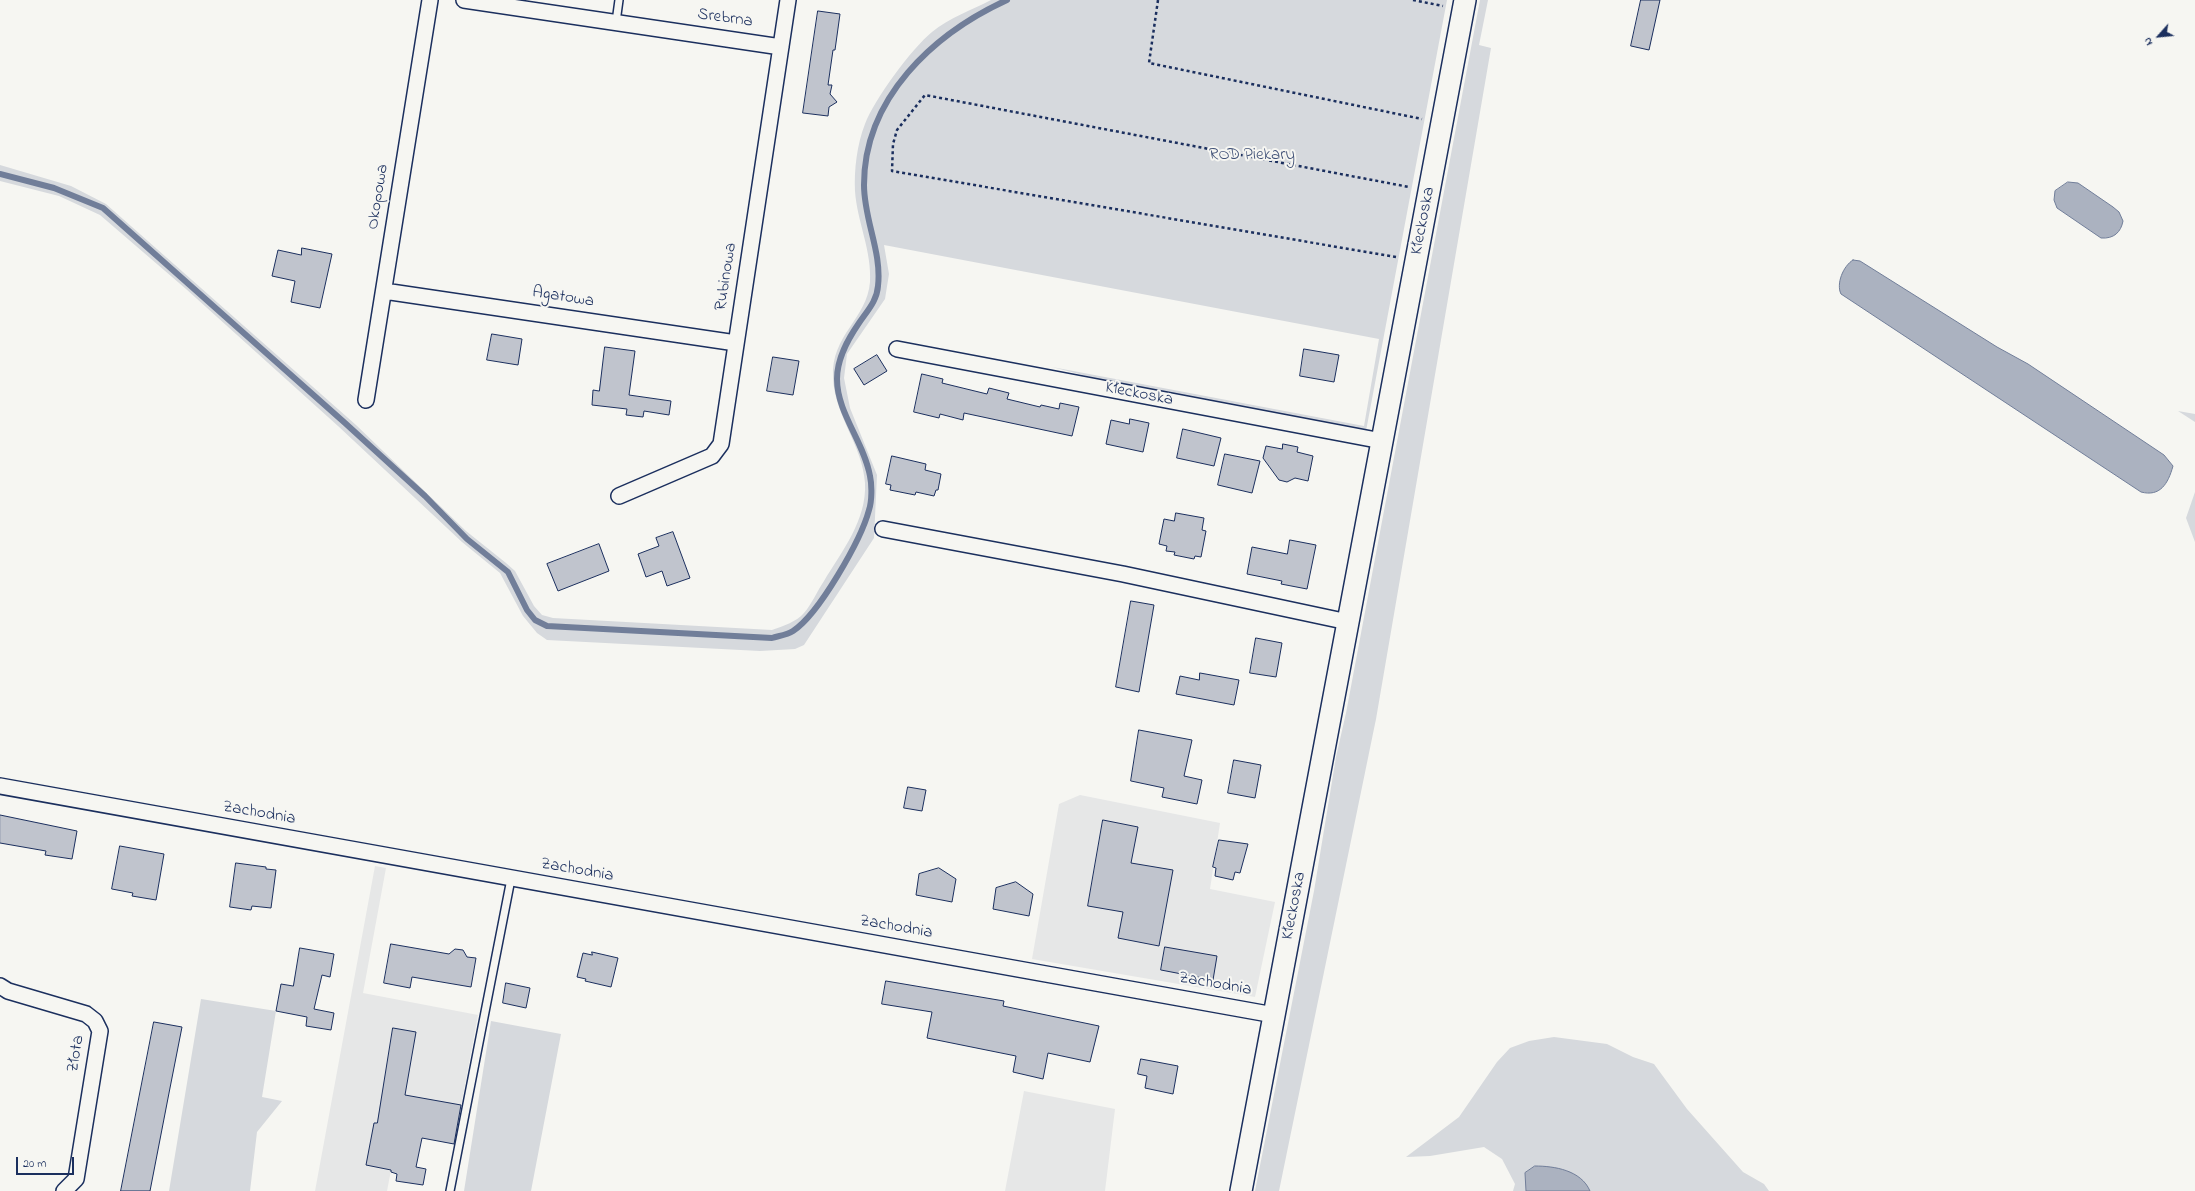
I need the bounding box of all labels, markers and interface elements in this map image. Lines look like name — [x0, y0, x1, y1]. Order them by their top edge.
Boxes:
street label: Srebrna — [696, 5, 754, 33]
north arrow — [2139, 16, 2179, 56]
text: N — [2139, 35, 2157, 48]
park label: ROD Piekary — [1209, 146, 1295, 166]
street label: Okopowa — [364, 163, 394, 231]
street label: Kłeckoska — [1407, 185, 1441, 257]
street label: Rubinowa — [712, 241, 742, 313]
street label: Agatowa — [531, 283, 595, 313]
street label: Kłeckoska — [1103, 378, 1175, 412]
street label: Zachodnia — [221, 798, 297, 830]
street label: Zachodnia — [539, 855, 615, 887]
street label: Kłeckoska — [1278, 870, 1312, 942]
street label: Zachodnia — [858, 912, 934, 944]
street label: Zachodnia — [1177, 969, 1253, 1001]
street label: Złota — [64, 1034, 90, 1074]
scale bar — [18, 1149, 76, 1175]
text: 20 m — [23, 1155, 46, 1173]

